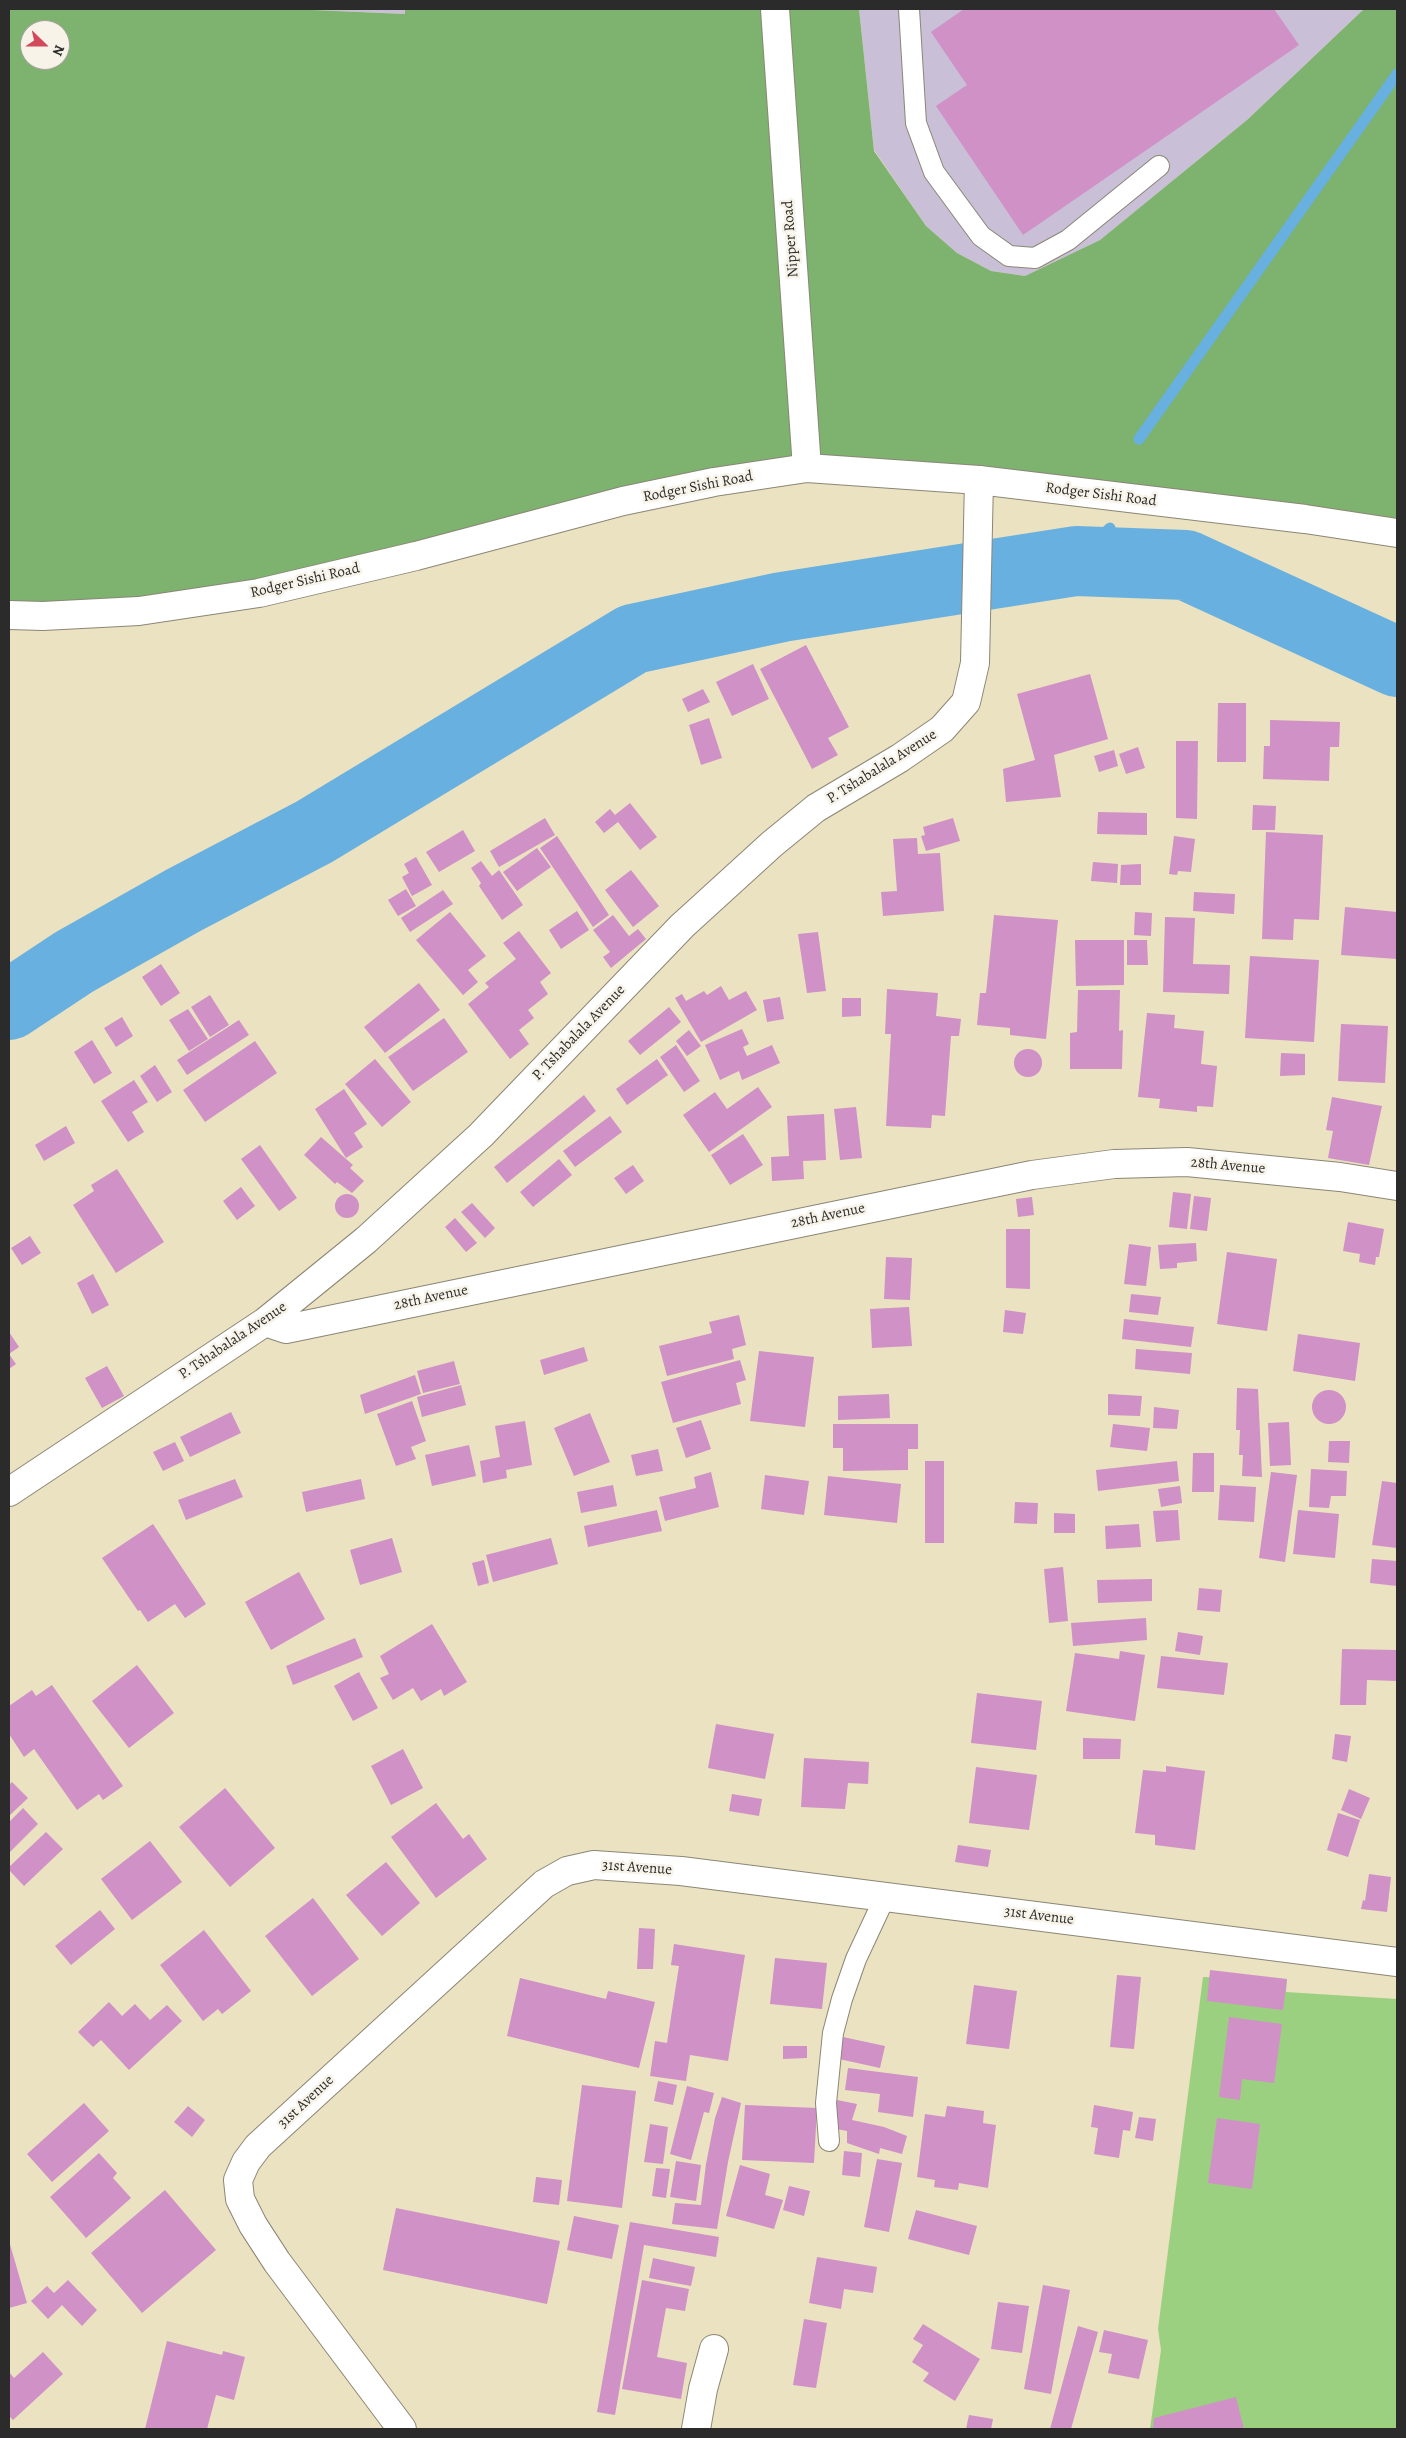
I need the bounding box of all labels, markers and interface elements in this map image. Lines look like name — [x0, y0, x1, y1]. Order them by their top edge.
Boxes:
north arrow — [20, 20, 70, 70]
text: N — [48, 42, 69, 59]
street label: Nipper Road — [779, 200, 803, 278]
street label: Rodger Sishi Road — [641, 468, 755, 506]
street label: Rodger Sishi Road — [1044, 479, 1158, 511]
street label: Rodger Sishi Road — [249, 560, 361, 602]
street label: P. Tshabalala Avenue — [824, 726, 940, 808]
street label: P. Tshabalala Avenue — [529, 981, 629, 1085]
street label: 28th Avenue — [1190, 1154, 1266, 1178]
street label: 28th Avenue — [789, 1199, 867, 1233]
street label: 28th Avenue — [392, 1281, 470, 1315]
street label: P. Tshabalala Avenue — [176, 1298, 290, 1384]
street label: 31st Avenue — [601, 1857, 673, 1879]
street label: 31st Avenue — [1003, 1903, 1075, 1929]
street label: 31st Avenue — [274, 2072, 338, 2132]

